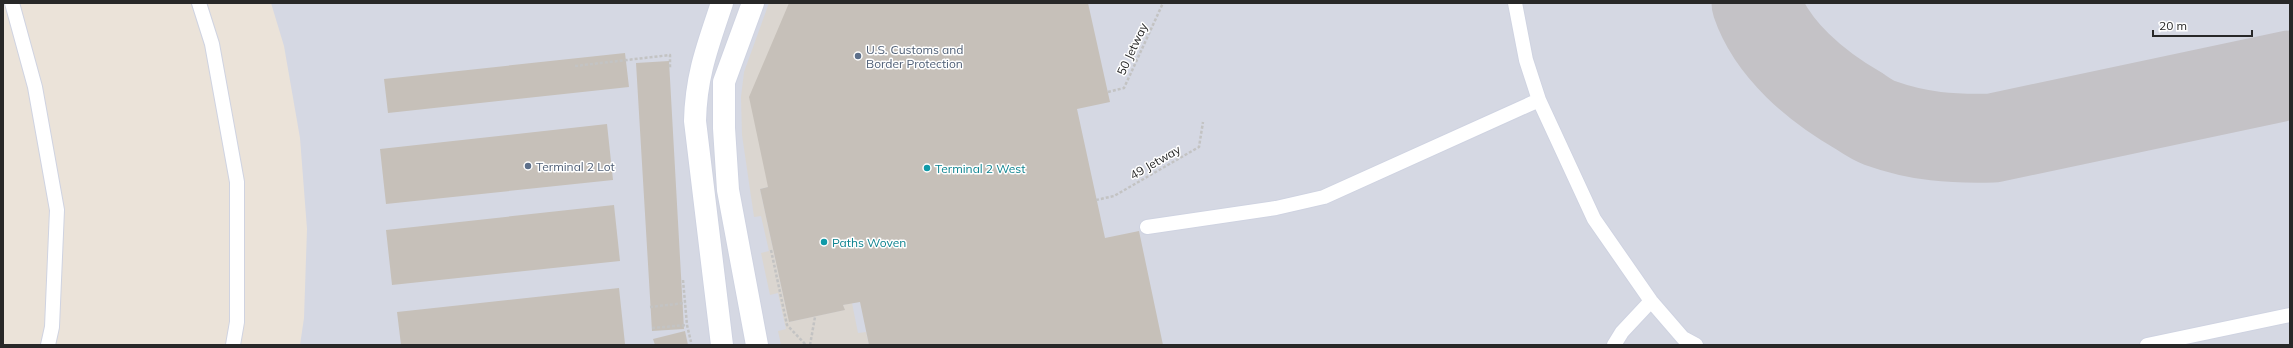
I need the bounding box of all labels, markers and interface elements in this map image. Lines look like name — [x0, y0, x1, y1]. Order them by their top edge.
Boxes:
scale bar — [2153, 12, 2252, 38]
text: 20 m — [2159, 18, 2187, 33]
street label: 50 Jetway — [1113, 20, 1151, 78]
place label: U.S. Customs and Border Protection — [866, 42, 964, 71]
marker: U.S. Customs and Border Protection — [853, 51, 863, 61]
street label: 49 Jetway — [1127, 141, 1184, 183]
place label: Terminal 2 Lot — [536, 159, 615, 174]
marker: Terminal 2 Lot — [523, 161, 533, 171]
place label: Terminal 2 West — [935, 161, 1025, 176]
marker: Terminal 2 West — [922, 163, 932, 173]
place label: Paths Woven — [832, 235, 906, 250]
marker: Paths Woven — [819, 237, 829, 247]

